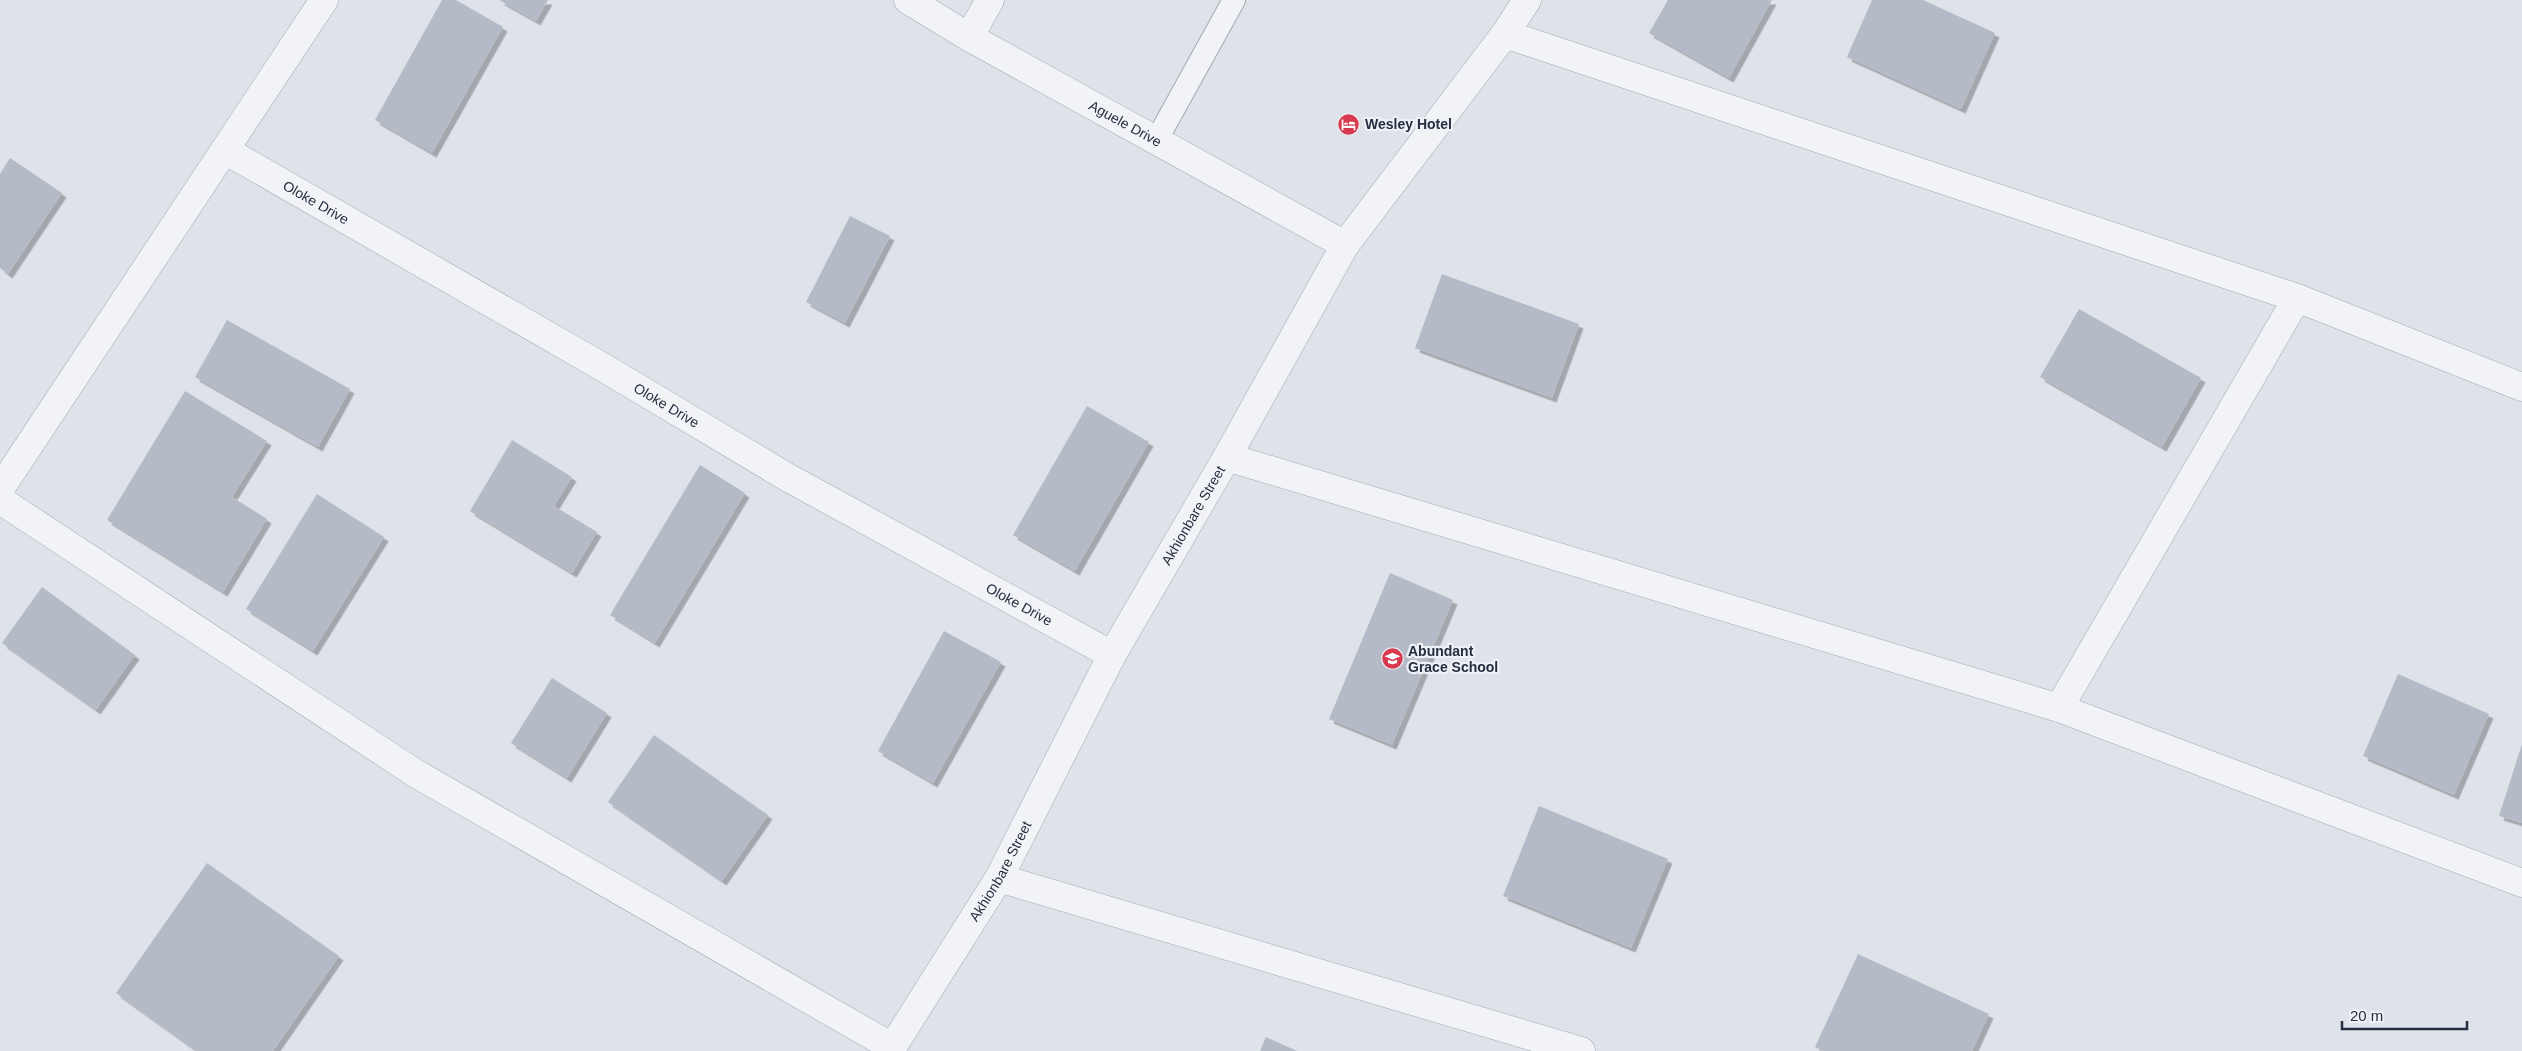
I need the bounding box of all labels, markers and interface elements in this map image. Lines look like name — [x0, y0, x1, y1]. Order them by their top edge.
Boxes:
street label: Aguele Drive — [1086, 97, 1164, 150]
hotel icon: Wesley Hotel — [1337, 112, 1361, 136]
place label: Wesley Hotel — [1365, 116, 1452, 132]
street label: Oloke Drive — [280, 177, 352, 228]
street label: Oloke Drive — [631, 380, 702, 431]
street label: Akhionbare Street — [1158, 463, 1228, 568]
street label: Oloke Drive — [983, 580, 1055, 629]
place label: Abundant Grace School — [1408, 643, 1498, 675]
school or university icon: Abundant Grace School — [1380, 647, 1404, 671]
street label: Akhionbare Street — [966, 818, 1034, 924]
scale bar — [2342, 998, 2467, 1030]
text: 20 m — [2350, 1007, 2383, 1024]

